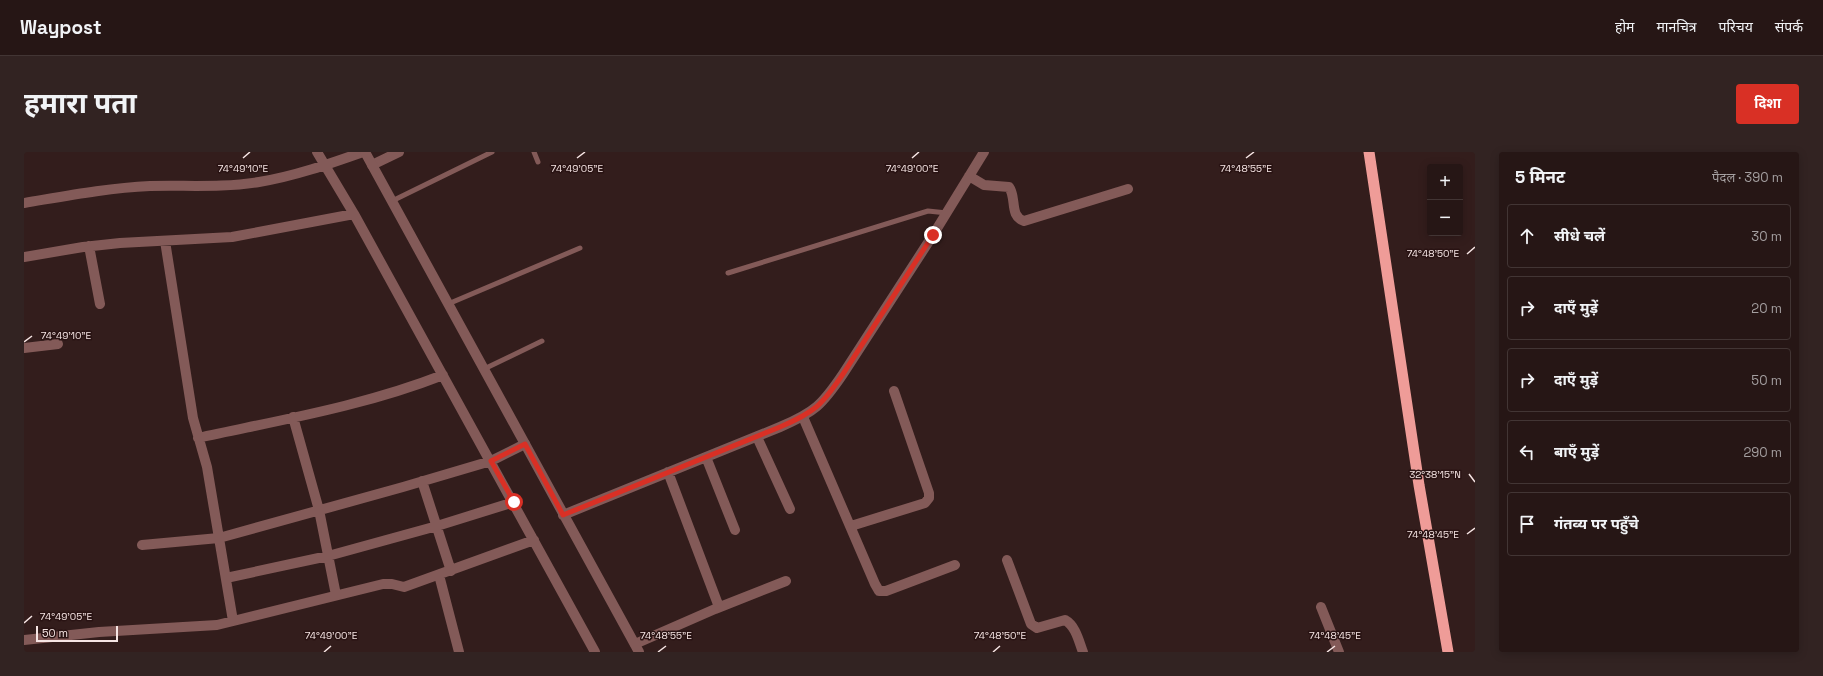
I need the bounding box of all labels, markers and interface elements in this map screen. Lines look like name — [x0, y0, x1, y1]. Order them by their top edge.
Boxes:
text: Waypost — [20, 15, 102, 40]
text: होम — [1615, 18, 1634, 36]
text: मानचित्र — [1656, 18, 1697, 36]
text: परिचय — [1719, 18, 1753, 36]
text: संपर्क — [1775, 18, 1803, 36]
button: दिशा — [1736, 84, 1799, 124]
text: हमारा पता — [24, 85, 137, 121]
text: 74°49'10"E — [218, 162, 269, 175]
text: 74°49'05"E — [551, 162, 604, 175]
text: 74°49'00"E — [886, 162, 939, 175]
text: 74°48'55"E — [1220, 162, 1272, 175]
map controls — [1427, 164, 1463, 236]
button: + — [1427, 164, 1463, 200]
text: 5 मिनट — [1515, 166, 1565, 188]
text: पैदल · 390 m — [1712, 169, 1783, 186]
button: − — [1427, 200, 1463, 236]
icon: ahead — [1516, 225, 1538, 247]
route end — [924, 226, 942, 244]
text: सीधे चलें — [1554, 226, 1605, 245]
text: 30 m — [1751, 228, 1782, 245]
text: 74°48'50"E — [1407, 247, 1460, 260]
icon: right — [1516, 297, 1538, 319]
text: दाएँ मुड़ें — [1554, 298, 1598, 317]
text: 20 m — [1751, 300, 1782, 317]
text: 74°49'10"E — [41, 329, 92, 342]
icon: right — [1516, 369, 1538, 391]
text: दाएँ मुड़ें — [1554, 370, 1598, 389]
text: 50 m — [1751, 372, 1782, 389]
icon: left — [1516, 441, 1538, 463]
text: बाएँ मुड़ें — [1554, 442, 1599, 461]
text: 290 m — [1743, 444, 1782, 461]
text: 32°38'15"N — [1409, 468, 1461, 481]
route start — [505, 493, 523, 511]
icon: arrive — [1516, 513, 1538, 535]
text: गंतव्य पर पहुँचे — [1554, 514, 1639, 533]
text: 74°48'45"E — [1407, 528, 1459, 541]
text: 74°49'05"E — [40, 610, 93, 623]
scale bar — [36, 624, 118, 643]
text: 50 m — [42, 626, 68, 640]
text: 74°49'00"E — [305, 629, 358, 642]
text: 74°48'55"E — [640, 629, 692, 642]
text: 74°48'50"E — [974, 629, 1027, 642]
text: 74°48'45"E — [1309, 629, 1361, 642]

